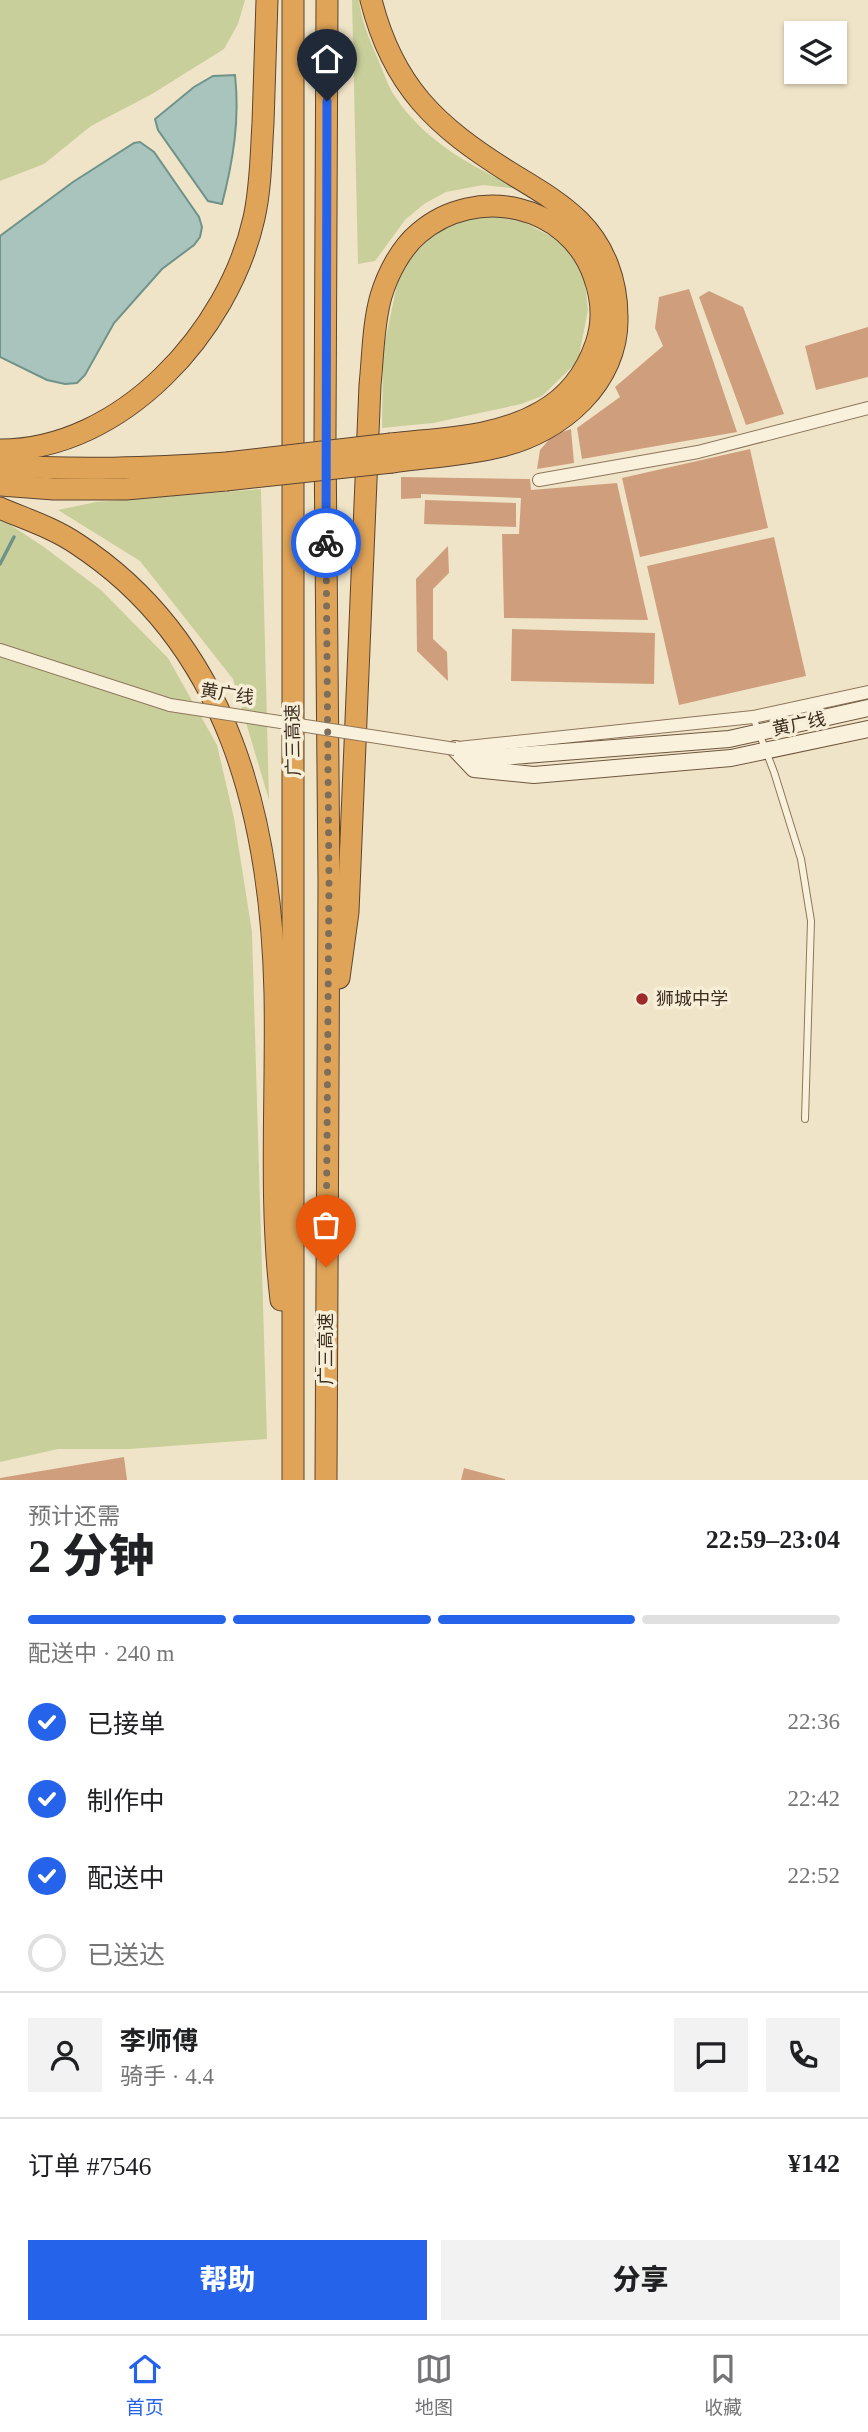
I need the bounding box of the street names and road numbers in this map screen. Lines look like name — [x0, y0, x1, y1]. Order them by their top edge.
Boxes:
street label: 黄广线 — [199, 680, 255, 708]
street label: 广三高速 — [282, 704, 304, 776]
street label: 黄广线 — [771, 709, 827, 739]
street label: 广三高速 — [316, 1313, 336, 1385]

